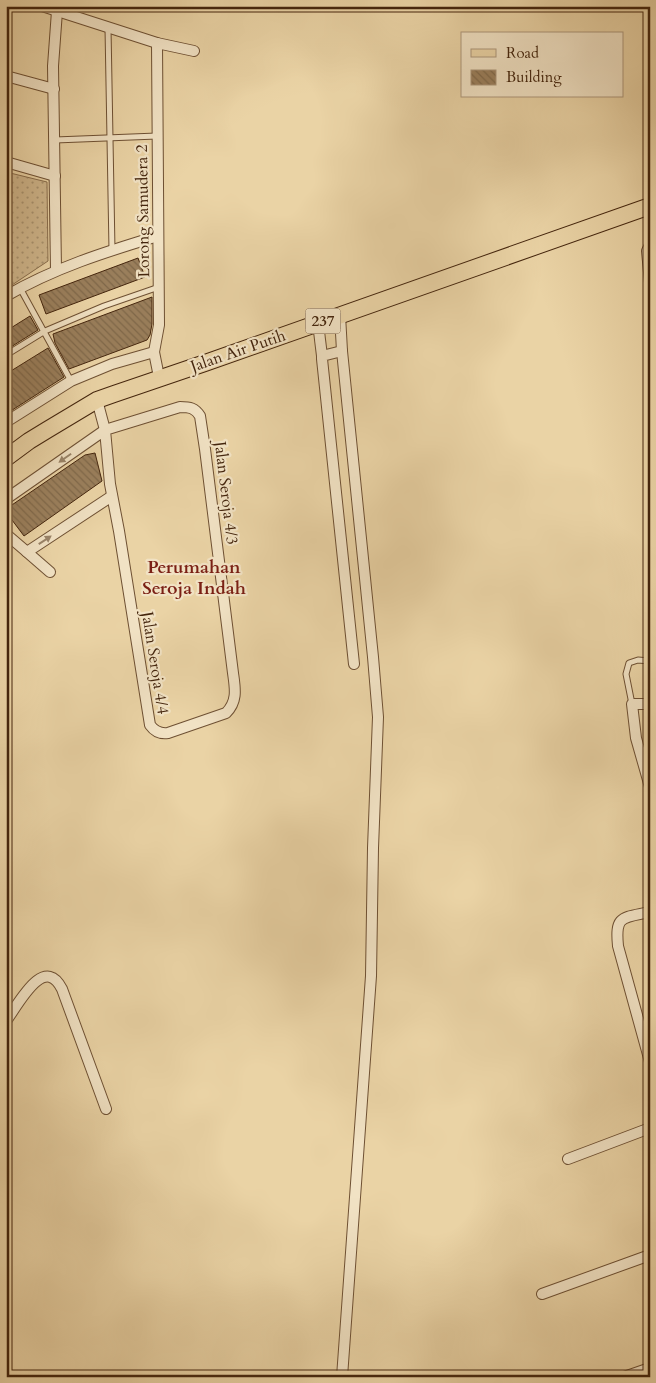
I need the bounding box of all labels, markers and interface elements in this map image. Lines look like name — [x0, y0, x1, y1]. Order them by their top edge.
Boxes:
legend — [461, 32, 624, 98]
text: Road — [506, 43, 539, 63]
text: Building — [506, 67, 562, 87]
street label: Lorong Samudera 2 — [131, 144, 155, 278]
road number: 237 — [306, 308, 340, 334]
street label: Jalan Air Putih — [186, 324, 289, 378]
street label: Jalan Seroja 4/3 — [209, 438, 243, 546]
one-way arrow — [58, 453, 72, 463]
one-way arrow — [38, 535, 52, 545]
district label: Perumahan Seroja Indah — [142, 555, 246, 601]
street label: Jalan Seroja 4/4 — [136, 608, 174, 716]

